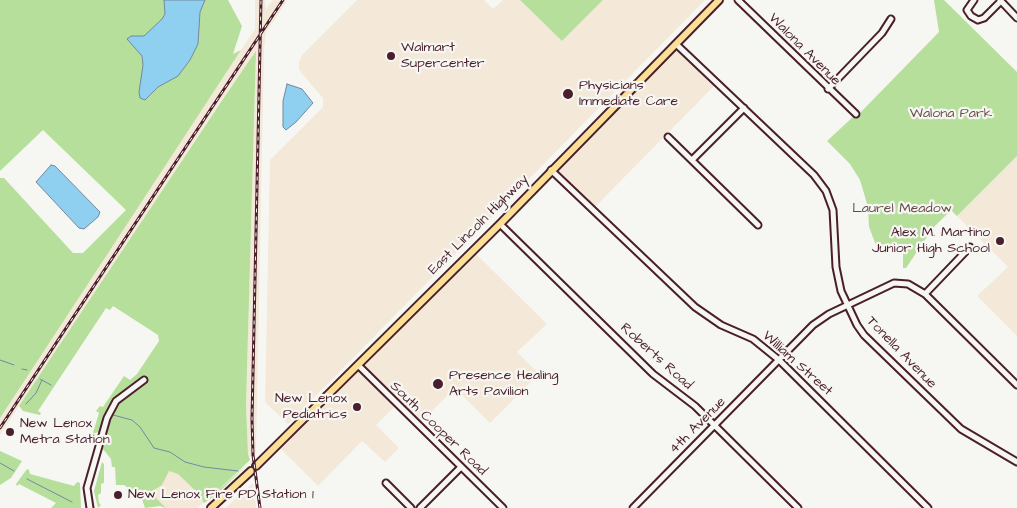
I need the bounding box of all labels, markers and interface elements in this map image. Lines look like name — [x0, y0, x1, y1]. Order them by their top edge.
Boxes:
street label: Walona Avenue — [764, 10, 844, 90]
place label: Walmart Supercenter — [401, 40, 485, 72]
marker: Walmart Supercenter — [385, 50, 397, 62]
place label: Physicians Immediate Care — [579, 78, 678, 110]
marker: Physicians Immediate Care — [561, 87, 575, 101]
park label: Walona Park — [910, 106, 992, 122]
street label: East Lincoln Highway — [425, 171, 533, 279]
park label: Laurel Meadow — [852, 201, 952, 217]
place label: Alex M. Martino Junior High School — [872, 225, 990, 258]
marker: Alex M. Martino Junior High School — [994, 235, 1006, 247]
street label: Tonella Avenue — [862, 313, 940, 393]
street label: Roberts Road — [616, 320, 696, 394]
street label: William Street — [758, 328, 836, 400]
place label: Presence Healing Arts Pavilion — [449, 368, 559, 401]
marker: Presence Healing Arts Pavilion — [431, 377, 445, 391]
street label: South Cooper Road — [386, 378, 490, 480]
place label: New Lenox Pediatrics — [275, 391, 347, 424]
street label: 4th Avenue — [666, 394, 730, 458]
marker: New Lenox Pediatrics — [351, 401, 363, 413]
place label: New Lenox Metra Station — [20, 416, 110, 448]
marker: New Lenox Metra Station — [4, 426, 16, 438]
place label: New Lenox Fire PD Station 1 — [128, 487, 314, 503]
marker: New Lenox Fire PD Station 1 — [112, 489, 124, 501]

